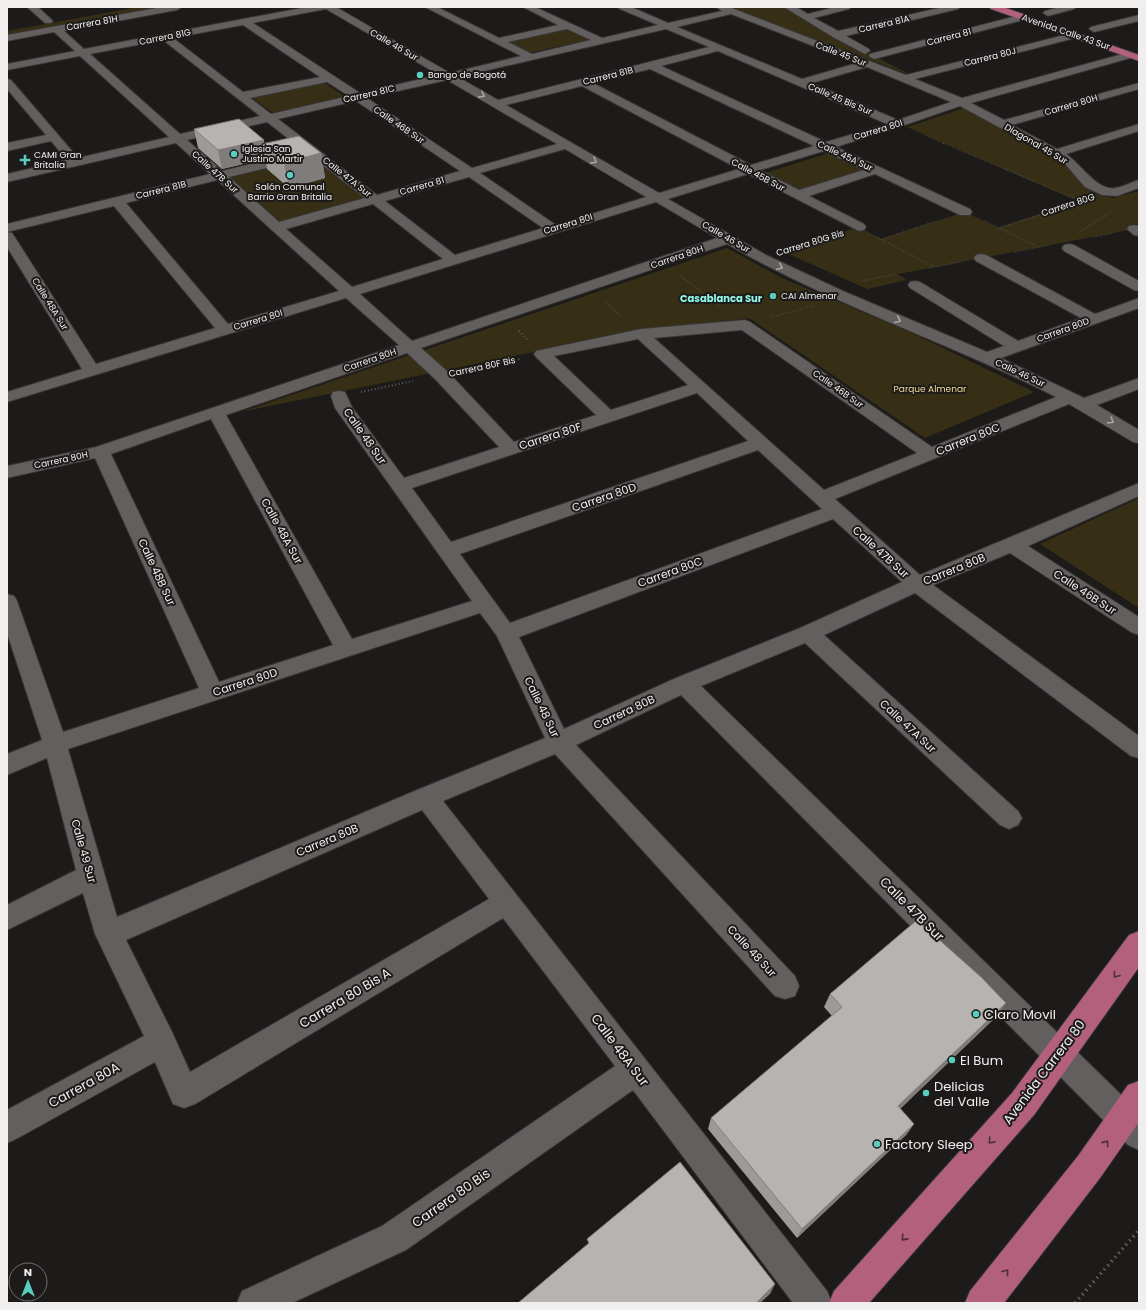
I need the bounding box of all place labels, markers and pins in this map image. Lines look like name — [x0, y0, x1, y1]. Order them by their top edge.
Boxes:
place label: Bango de Bogotá — [428, 69, 506, 81]
marker: Bango de Bogotá — [415, 70, 425, 80]
place label: Iglesia San Justino Martir — [242, 143, 303, 165]
place label: CAMI Gran Britalia — [34, 149, 82, 171]
marker: Iglesia San Justino Martir — [229, 149, 239, 159]
marker: CAMI Gran Britalia — [19, 154, 31, 166]
marker: Salón Comunal Barrio Gran Britalia — [285, 170, 295, 180]
place label: Salón Comunal Barrio Gran Britalia — [248, 181, 332, 203]
place label: CAI Almenar — [781, 290, 838, 302]
marker: CAI Almenar — [768, 291, 778, 301]
place label: Claro Movil — [984, 1005, 1056, 1024]
marker: Claro Movil — [971, 1009, 981, 1019]
place label: El Bum — [960, 1051, 1003, 1070]
marker: El Bum — [947, 1055, 957, 1065]
place label: Delicias del Valle — [934, 1077, 990, 1111]
marker: Delicias del Valle — [921, 1088, 931, 1098]
place label: Factory Sleep — [885, 1135, 973, 1154]
marker: Factory Sleep — [872, 1139, 882, 1149]

